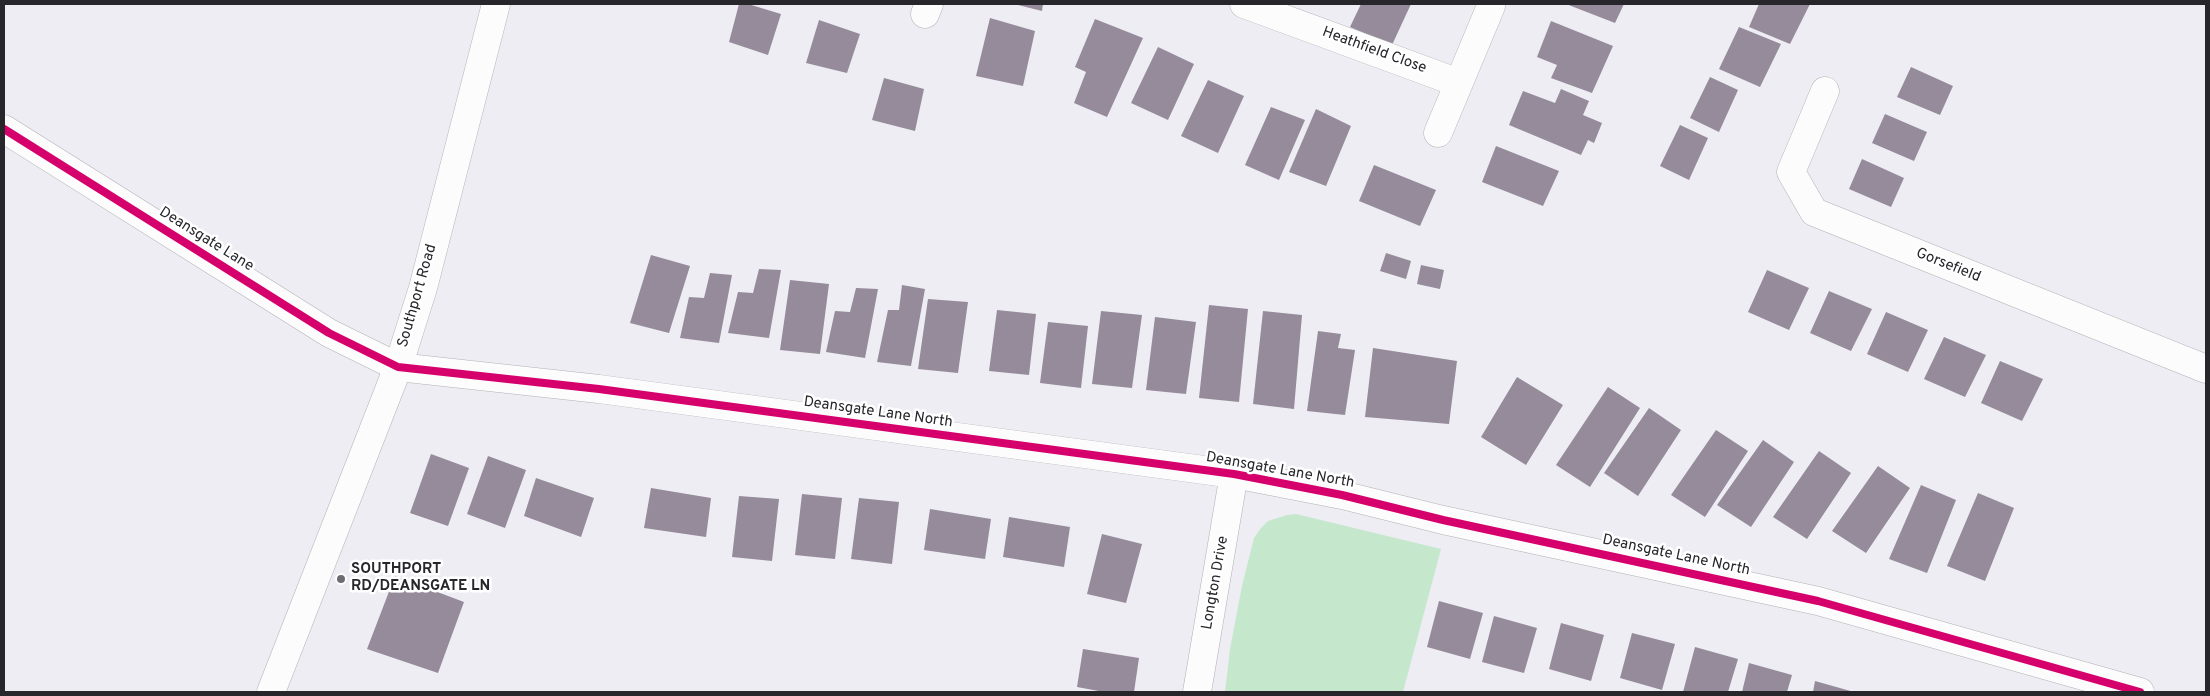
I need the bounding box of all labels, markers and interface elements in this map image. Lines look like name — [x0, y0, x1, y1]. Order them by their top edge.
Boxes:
street label: Heathfield Close — [1319, 24, 1429, 78]
street label: Deansgate Lane — [155, 204, 257, 276]
street label: Southport Road — [395, 242, 441, 350]
street label: Gorsefield — [1913, 245, 1983, 287]
street label: Deansgate Lane North — [802, 394, 954, 432]
street label: Deansgate Lane North — [1204, 449, 1356, 493]
street label: Deansgate Lane North — [1601, 532, 1751, 580]
street label: Longton Drive — [1199, 535, 1233, 631]
place label: SOUTHPORT RD/DEANSGATE LN — [351, 561, 490, 596]
marker: SOUTHPORT RD/DEANSGATE LN — [335, 573, 347, 585]

